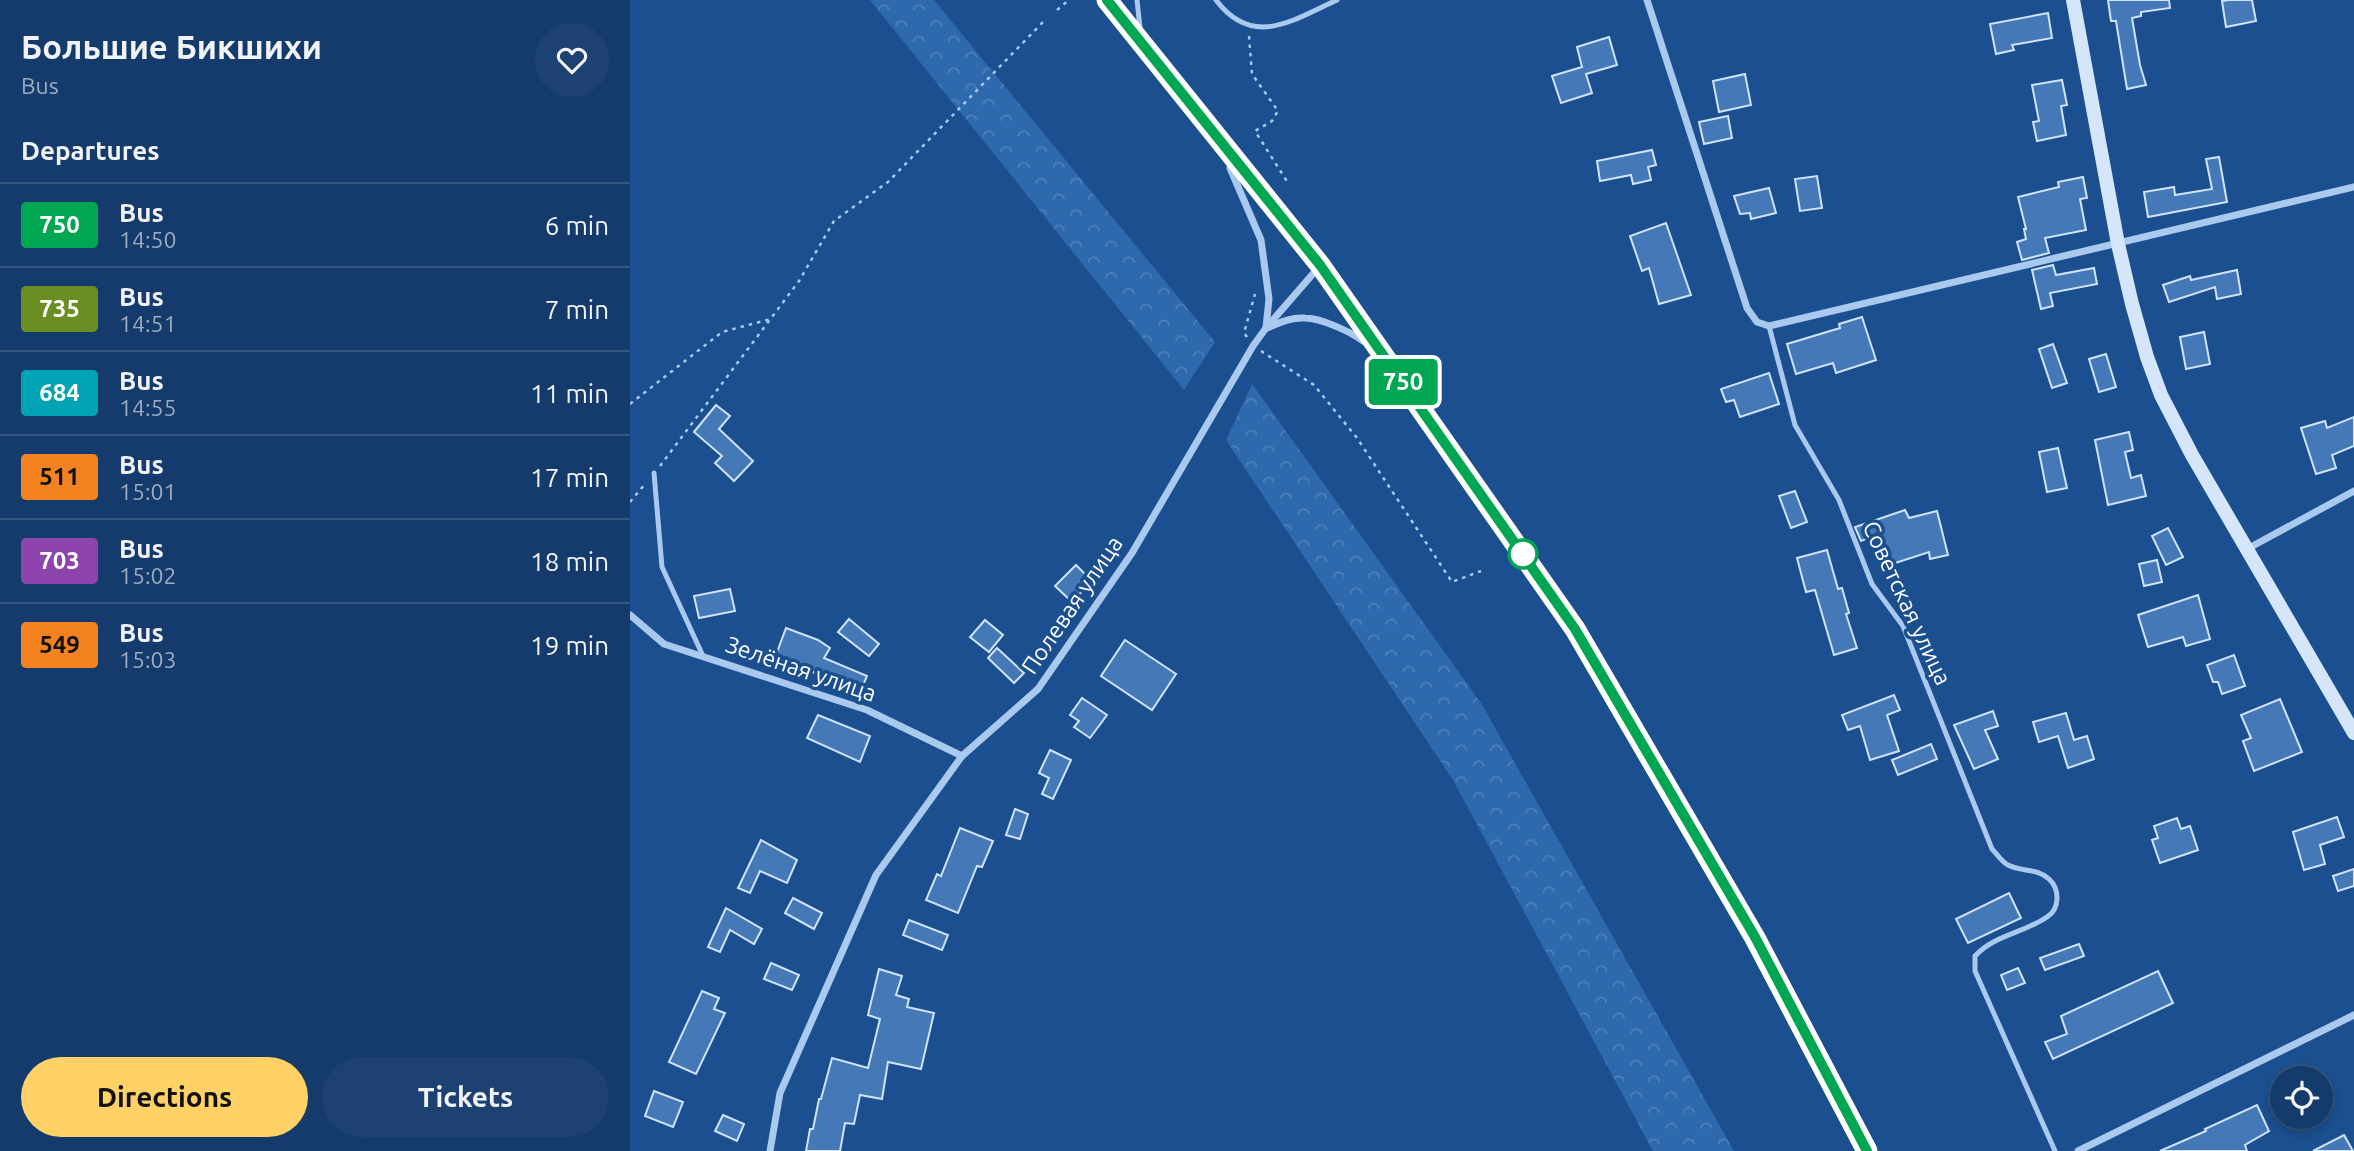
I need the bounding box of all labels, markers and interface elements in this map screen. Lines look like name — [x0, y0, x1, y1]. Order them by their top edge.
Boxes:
button: heart — [535, 23, 609, 97]
text: Большие Бикшихи — [21, 28, 322, 65]
text: Bus — [21, 73, 59, 98]
text: Departures — [21, 136, 159, 165]
text: Bus — [119, 198, 164, 227]
text: 750 — [39, 211, 80, 238]
text: 6 min — [545, 211, 609, 240]
text: 14:50 — [119, 227, 177, 252]
text: Bus — [119, 282, 164, 311]
text: 735 — [39, 295, 80, 322]
text: 7 min — [545, 295, 609, 324]
text: 14:51 — [119, 311, 177, 336]
line badge: 750 — [1363, 359, 1443, 405]
text: Bus — [119, 366, 164, 395]
text: 750 — [1383, 368, 1423, 395]
text: 684 — [39, 379, 80, 406]
text: 11 min — [530, 379, 609, 408]
text: 14:55 — [119, 395, 177, 420]
text: Bus — [119, 450, 164, 479]
text: 511 — [39, 463, 80, 490]
text: 17 min — [530, 463, 609, 492]
text: 15:01 — [119, 479, 177, 504]
street label: Советская улица — [1858, 517, 1956, 689]
street label: Полевая улица — [1016, 531, 1127, 678]
text: Bus — [119, 534, 164, 563]
unlabelled marker — [1508, 539, 1538, 569]
text: 703 — [39, 547, 80, 574]
text: 18 min — [530, 547, 609, 576]
text: 15:02 — [119, 563, 177, 588]
text: Bus — [119, 618, 164, 647]
text: 549 — [39, 631, 80, 658]
text: 19 min — [530, 631, 609, 660]
street label: Зелёная улица — [723, 631, 880, 706]
text: 15:03 — [119, 647, 177, 672]
button: Directions — [21, 1057, 308, 1137]
button: Tickets — [322, 1057, 609, 1137]
map controls — [2270, 1066, 2333, 1129]
button: locate — [2270, 1066, 2333, 1129]

